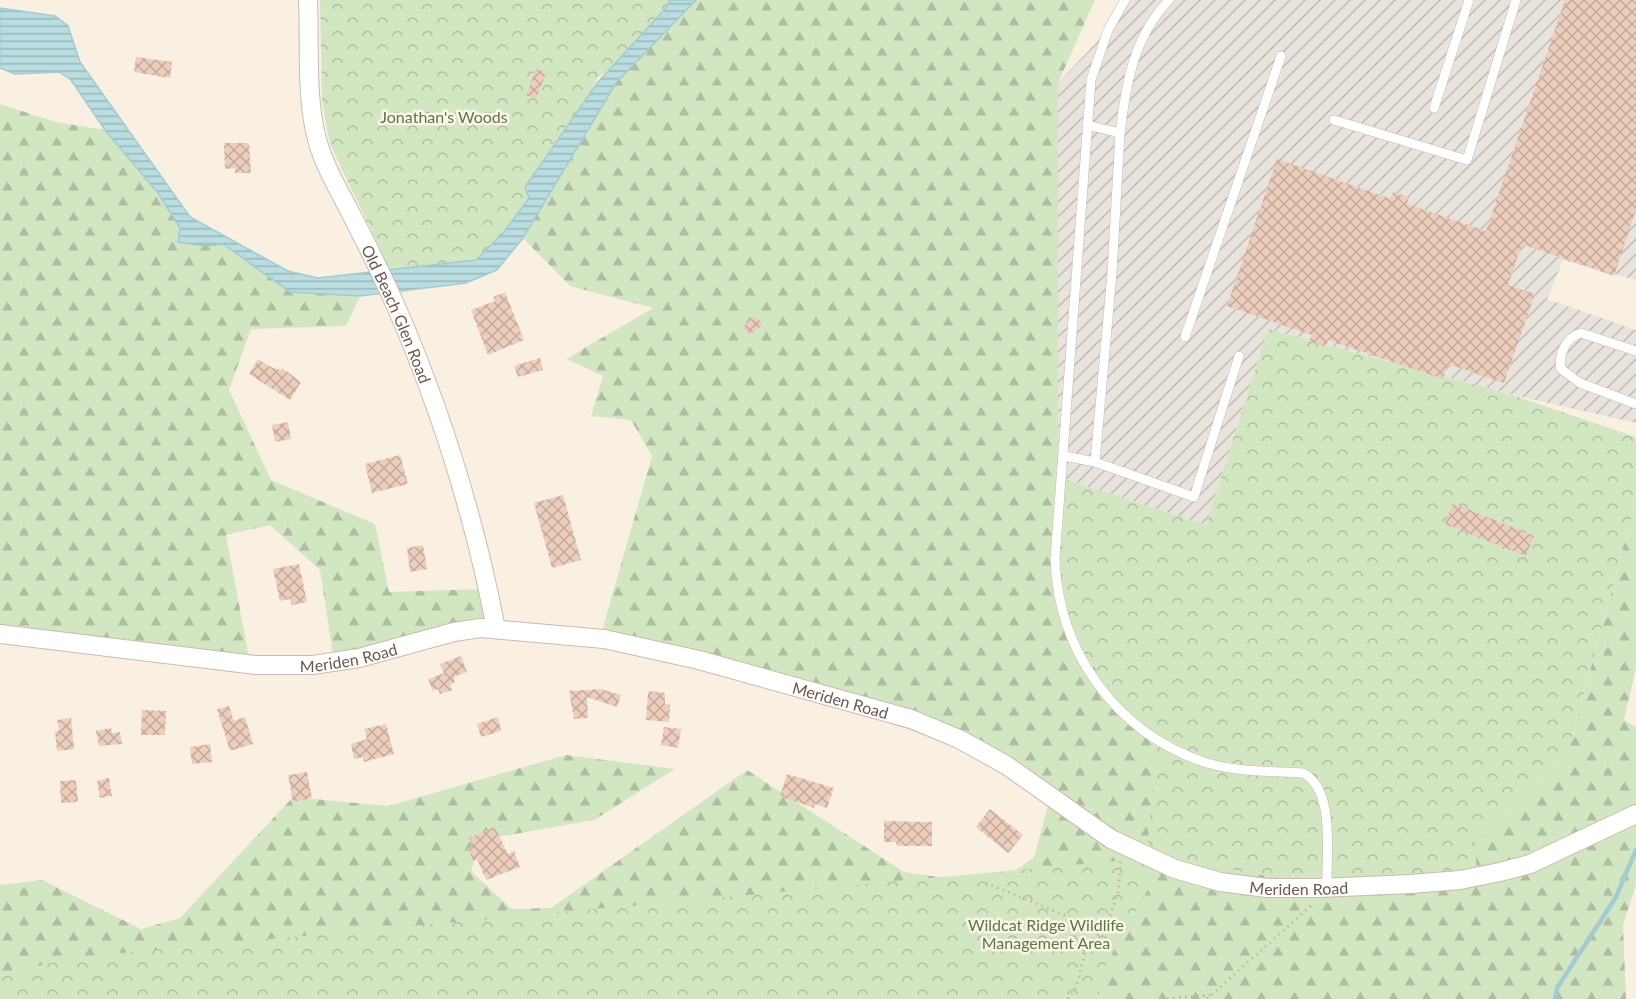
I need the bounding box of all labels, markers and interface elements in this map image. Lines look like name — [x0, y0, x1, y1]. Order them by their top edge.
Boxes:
park label: Jonathan's Woods — [380, 107, 508, 126]
street label: Old Beach Glen Road — [358, 241, 435, 385]
street label: Meriden Road — [300, 639, 399, 675]
street label: Meriden Road — [791, 677, 891, 722]
street label: Meriden Road — [1248, 876, 1349, 898]
park label: Wildcat Ridge Wildlife Management Area — [968, 915, 1124, 952]

